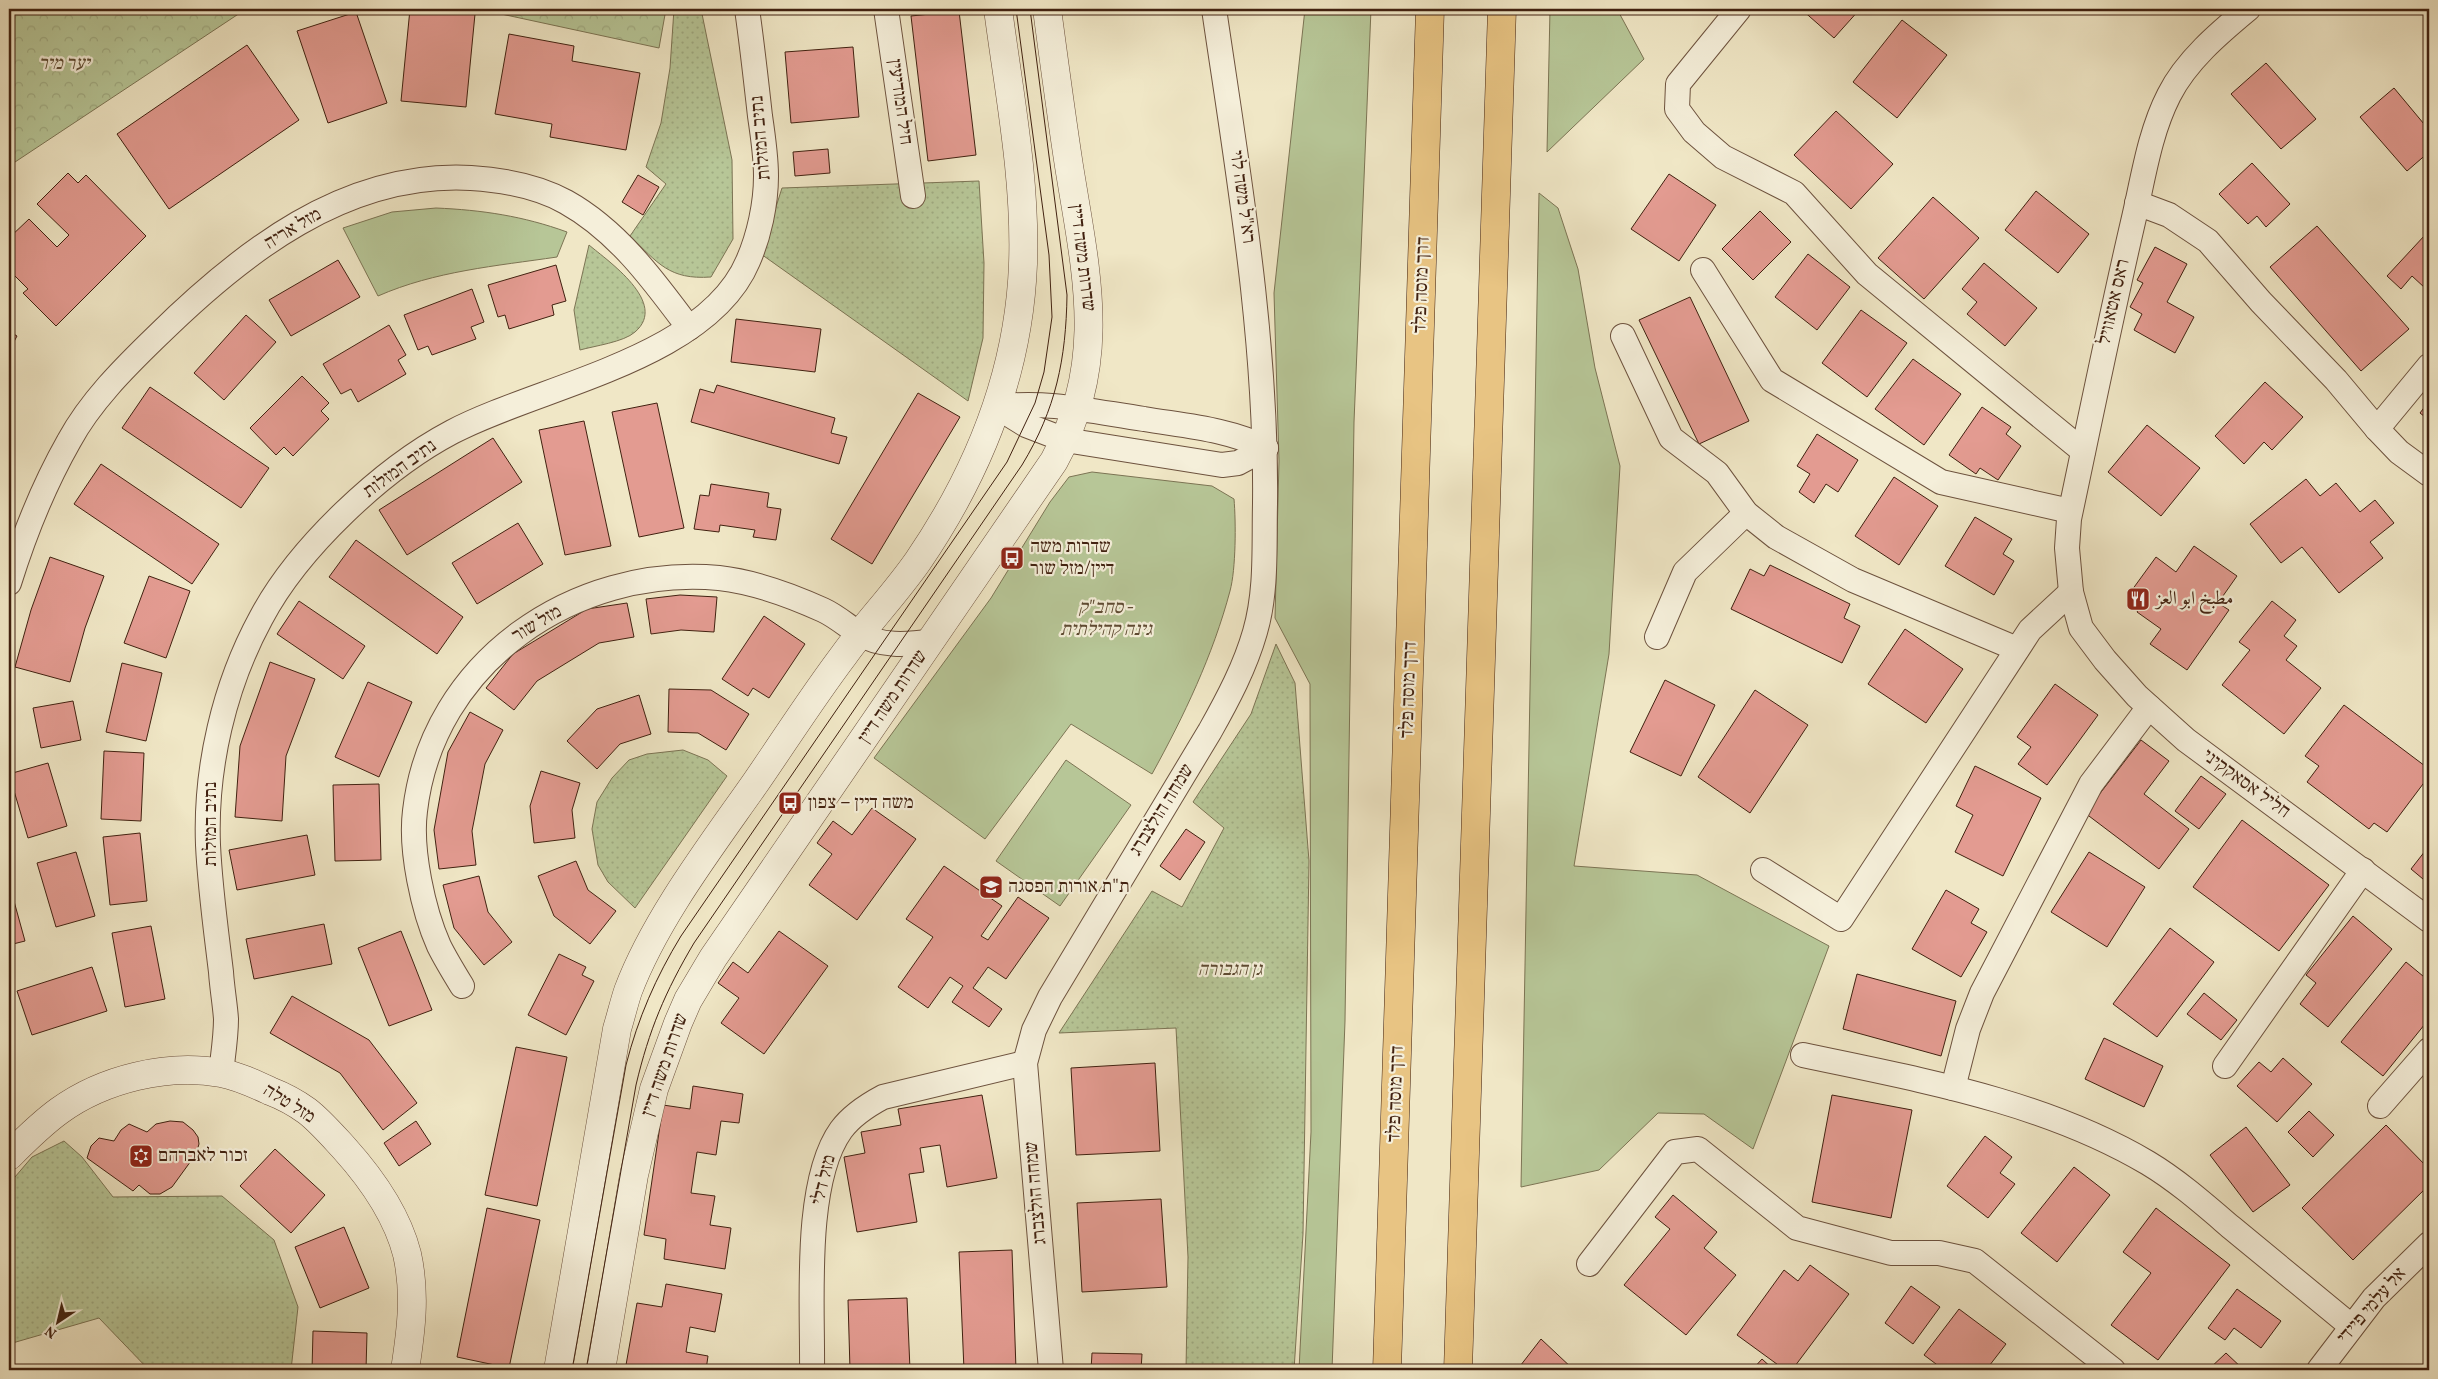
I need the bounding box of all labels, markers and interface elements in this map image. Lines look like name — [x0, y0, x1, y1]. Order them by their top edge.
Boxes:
park label: יער מיר — [39, 51, 91, 77]
street label: חיל המודיעין — [881, 57, 919, 147]
street label: נתיב המזלות — [744, 95, 778, 181]
street label: רא"ל משה לוי — [1223, 149, 1261, 245]
street label: מזל אריה — [260, 202, 326, 256]
street label: שדרות משה דיין — [1063, 203, 1101, 313]
street label: דרך מוסה פלד — [1407, 236, 1437, 334]
street label: ראס אטאוויל — [2091, 256, 2137, 348]
street label: נתיב המזלות — [358, 434, 442, 504]
place label: שדרות משה דיין/מזל שור — [1030, 534, 1114, 582]
bus stop icon: שדרות משה דיין/מזל שור — [999, 545, 1025, 571]
restaurant icon: مطبخ ابو العز — [2125, 586, 2151, 612]
place label: مطبخ ابو العز — [2154, 586, 2233, 615]
park label: סחב"ק - גינה קהילתית — [1060, 595, 1153, 643]
street label: מזל שור — [507, 599, 567, 649]
street label: דרך מוסה פלד — [1394, 641, 1424, 739]
street label: שדרות משה דיין — [852, 645, 934, 749]
street label: חליל אסאקקיני — [2197, 743, 2295, 825]
street label: שמחה הולצברג — [1123, 759, 1201, 861]
street label: נתיב המזלות — [198, 782, 224, 866]
bus stop icon: משה דיין – צפון — [777, 790, 803, 816]
place label: משה דיין – צפון — [808, 790, 914, 816]
school or university icon: ת"ת אורות הפסגה — [978, 874, 1004, 900]
place label: ת"ת אורות הפסגה — [1008, 874, 1130, 900]
park label: גן הגבורה — [1198, 957, 1264, 983]
street label: שדרות משה דיין — [635, 1010, 695, 1120]
street label: דרך מוסה פלד — [1381, 1045, 1411, 1143]
street label: מזל טלה — [258, 1078, 320, 1130]
street label: שמחה הולצברג — [1019, 1140, 1053, 1246]
synagogue icon: זכור לאברהם — [128, 1143, 154, 1169]
place label: זכור לאברהם — [158, 1143, 248, 1169]
street label: מזל דלי — [805, 1152, 843, 1208]
street label: אל עלמי פיידי — [2331, 1262, 2413, 1350]
north arrow — [32, 1296, 82, 1346]
text: N — [42, 1321, 61, 1342]

